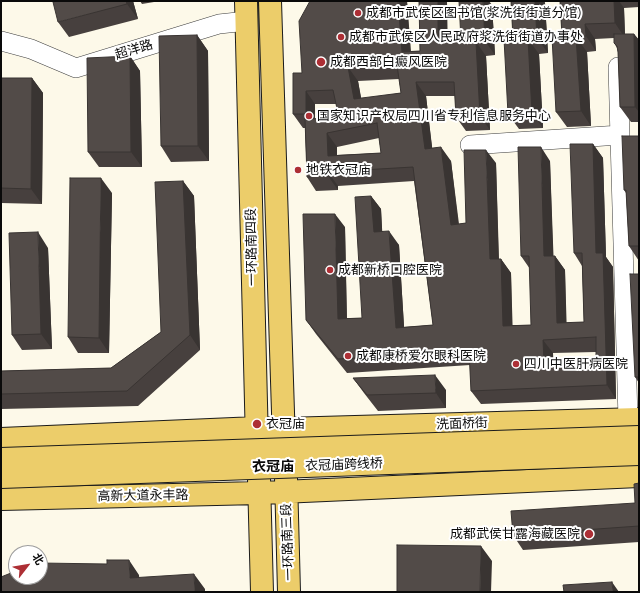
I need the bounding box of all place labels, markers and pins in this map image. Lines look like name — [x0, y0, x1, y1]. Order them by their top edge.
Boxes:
place label: 成都市武侯区图书馆(浆洗街街道分馆) — [366, 5, 581, 21]
marker: 成都市武侯区图书馆(浆洗街街道分馆) — [353, 8, 363, 18]
place label: 成都市武侯区人民政府浆洗街街道办事处 — [349, 29, 583, 45]
marker: 成都市武侯区人民政府浆洗街街道办事处 — [336, 32, 346, 42]
place label: 成都西部白癜风医院 — [330, 54, 447, 70]
marker: 成都西部白癜风医院 — [315, 56, 327, 68]
place label: 国家知识产权局四川省专利信息服务中心 — [317, 108, 551, 124]
marker: 国家知识产权局四川省专利信息服务中心 — [304, 111, 314, 121]
place label: 地铁衣冠庙 — [306, 162, 371, 178]
marker: 地铁衣冠庙 — [293, 165, 303, 175]
place label: 成都新桥口腔医院 — [338, 262, 442, 278]
marker: 成都新桥口腔医院 — [325, 265, 335, 275]
place label: 成都康桥爱尔眼科医院 — [356, 348, 486, 364]
marker: 成都康桥爱尔眼科医院 — [343, 351, 353, 361]
place label: 四川中医肝病医院 — [524, 356, 628, 372]
marker: 四川中医肝病医院 — [511, 359, 521, 369]
place label: 衣冠庙 — [266, 416, 305, 432]
marker: 衣冠庙 — [251, 418, 263, 430]
place label: 成都武侯甘露海藏医院 — [450, 526, 580, 542]
marker: 成都武侯甘露海藏医院 — [583, 528, 595, 540]

